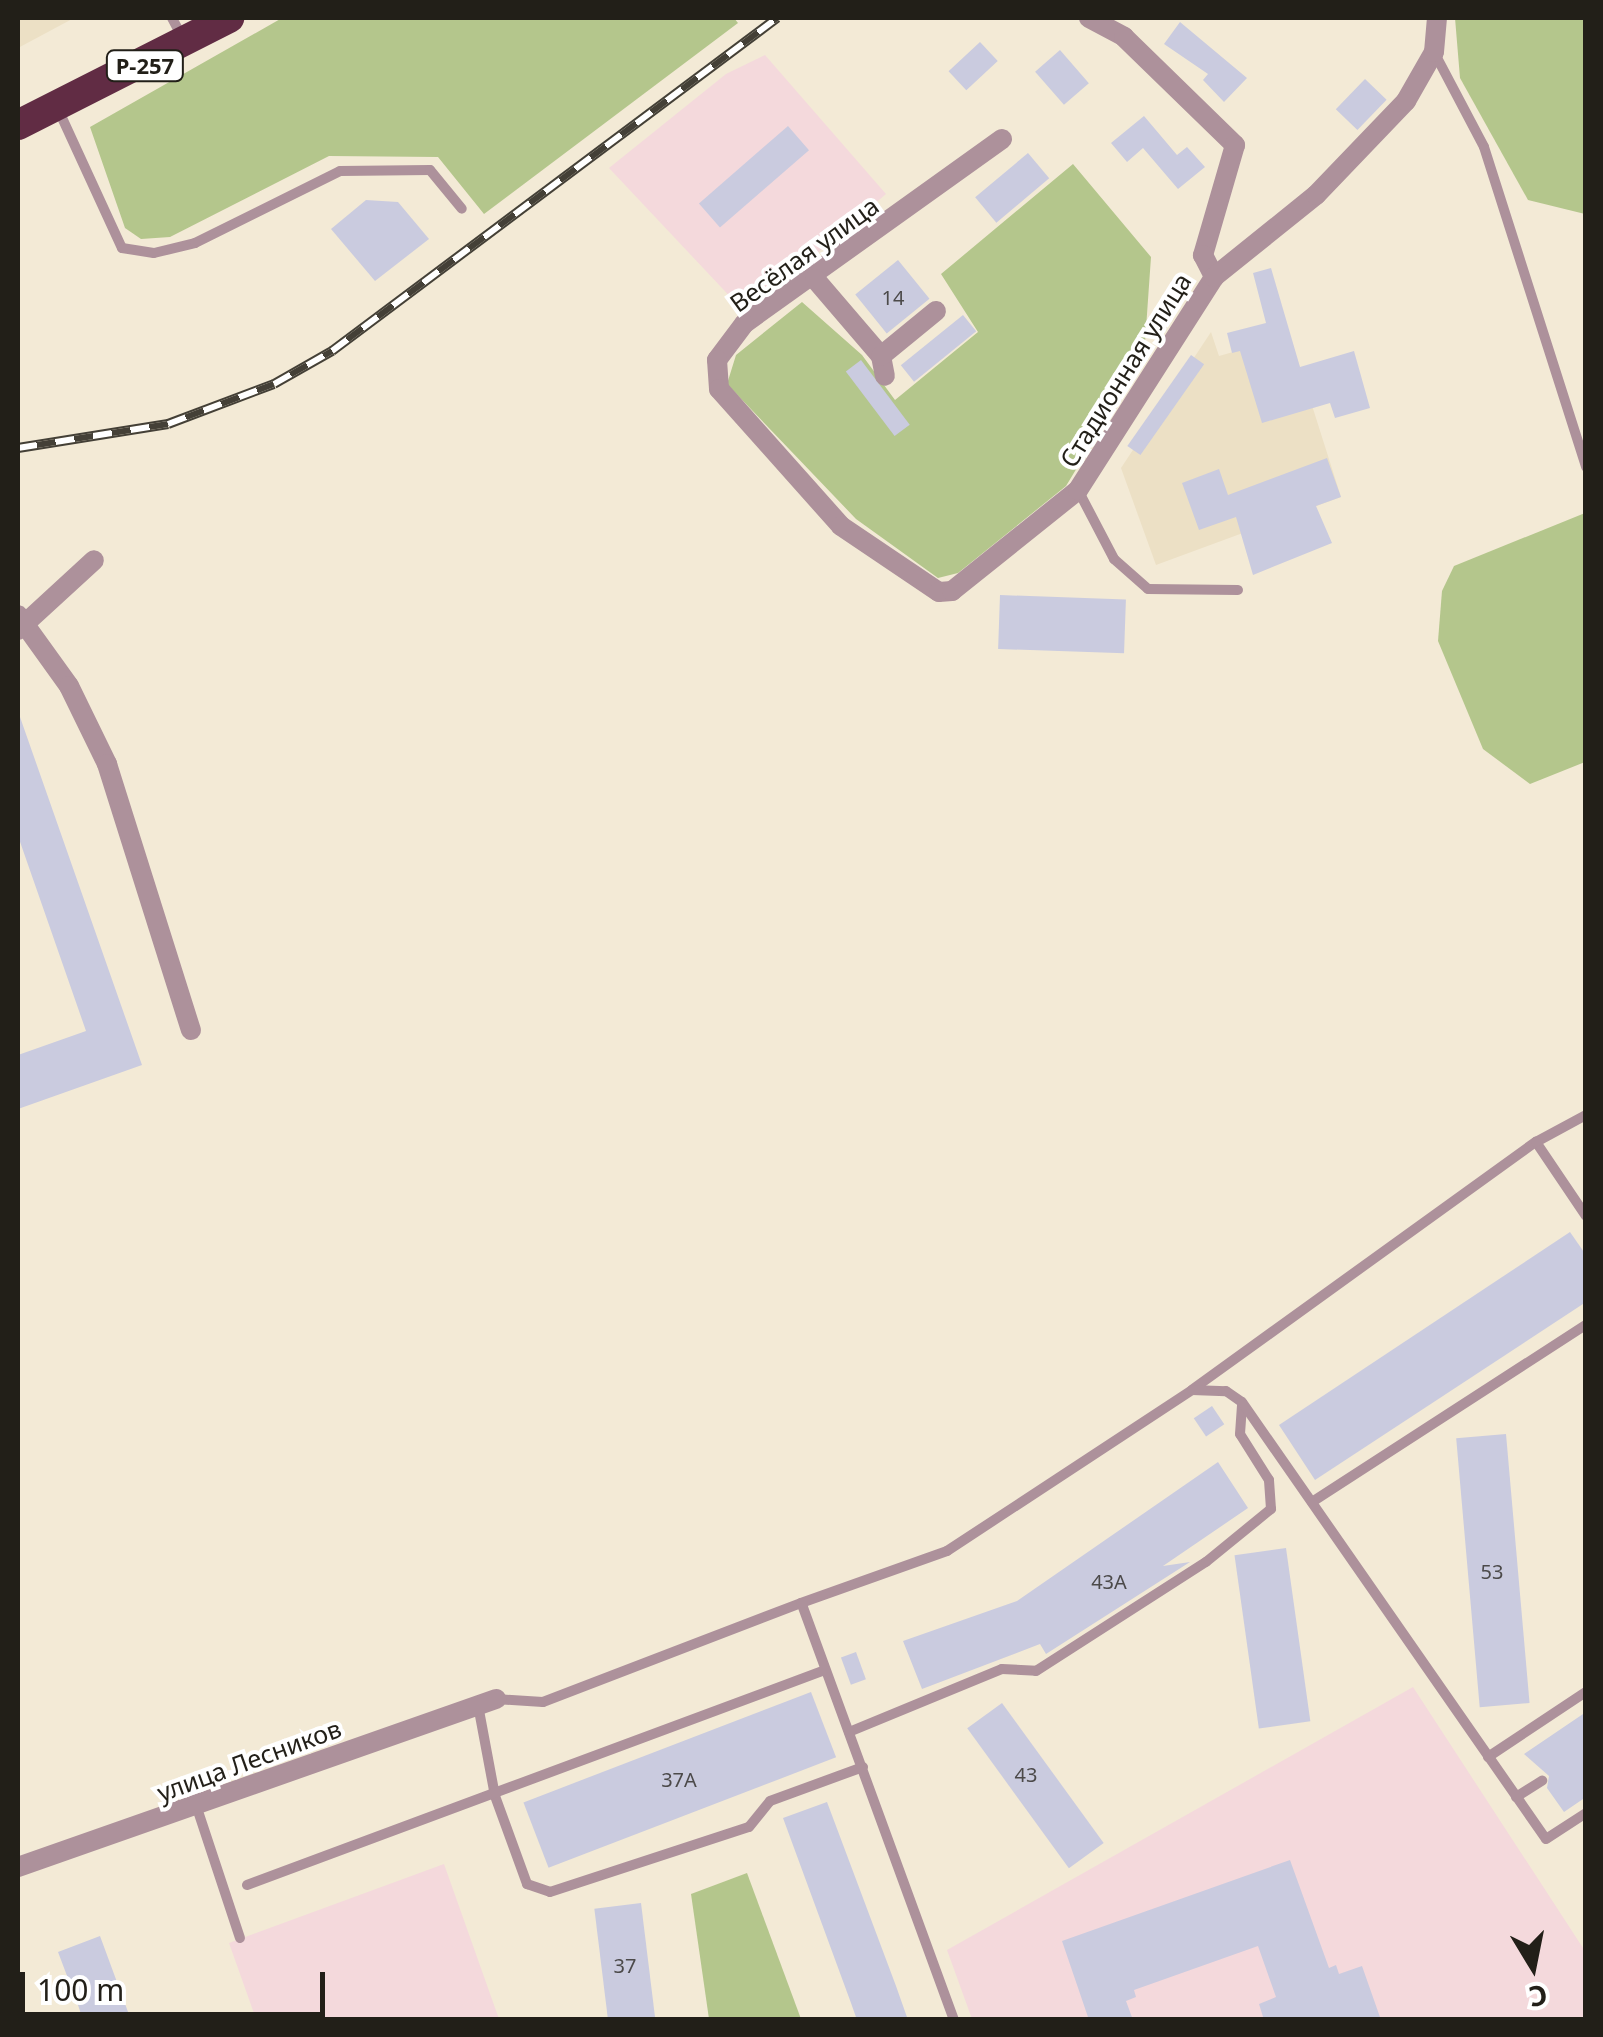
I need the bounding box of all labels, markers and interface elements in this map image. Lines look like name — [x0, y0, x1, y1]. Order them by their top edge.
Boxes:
road number: Р-257 — [105, 49, 185, 83]
street label: Весёлая улица — [724, 190, 884, 318]
street label: Стадионная улица — [1053, 267, 1197, 473]
house number: 14 — [882, 285, 904, 309]
house number: 53 — [1481, 1559, 1503, 1583]
house number: 43А — [1091, 1569, 1127, 1593]
street label: улица Лесников — [153, 1713, 345, 1807]
house number: 43 — [1015, 1762, 1037, 1786]
house number: 37А — [661, 1767, 697, 1791]
north arrow — [1483, 1917, 1583, 2017]
scale bar — [25, 1952, 330, 2014]
house number: 37 — [614, 1953, 636, 1977]
text: 100 m — [37, 1969, 124, 2010]
text: С — [1526, 1976, 1550, 2017]

